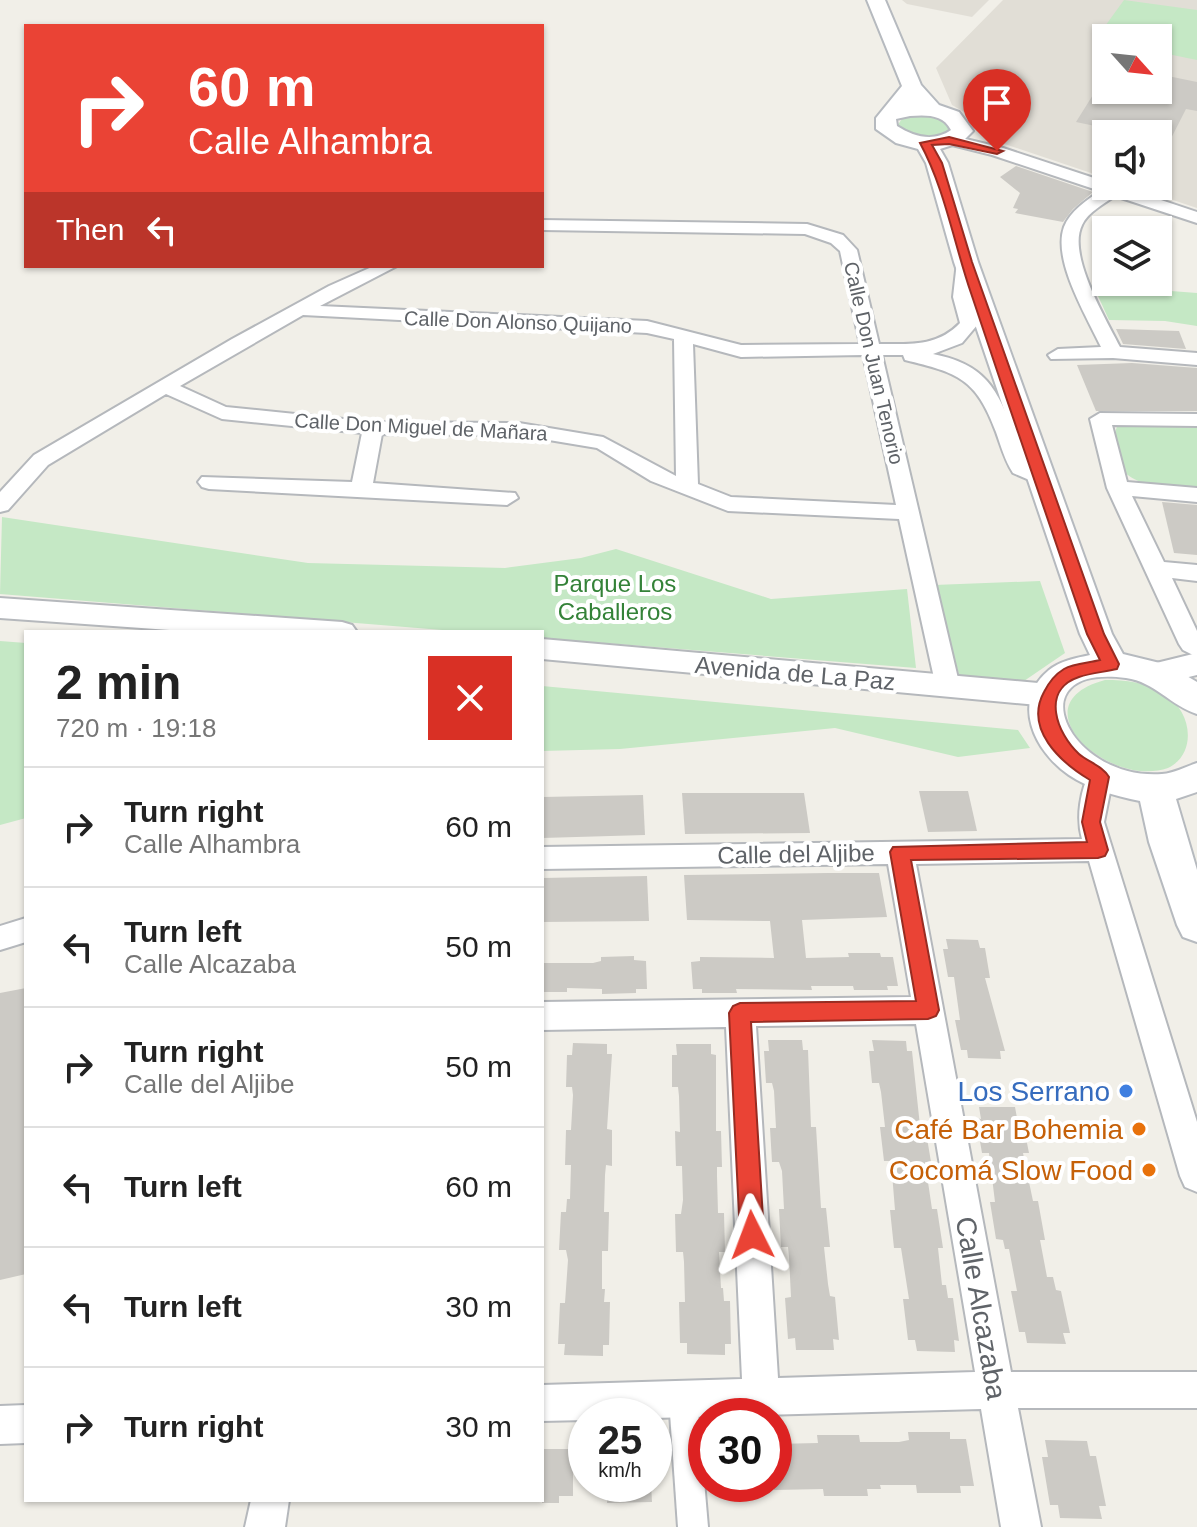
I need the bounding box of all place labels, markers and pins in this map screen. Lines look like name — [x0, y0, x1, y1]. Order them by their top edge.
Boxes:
pin — [963, 69, 1031, 151]
place label: Los Serrano — [957, 1076, 1110, 1107]
marker: Los Serrano — [1117, 1082, 1135, 1100]
place label: Café Bar Bohemia — [894, 1114, 1123, 1145]
marker: Café Bar Bohemia — [1130, 1120, 1148, 1138]
place label: Cocomá Slow Food — [889, 1155, 1133, 1186]
marker: Cocomá Slow Food — [1140, 1161, 1158, 1179]

